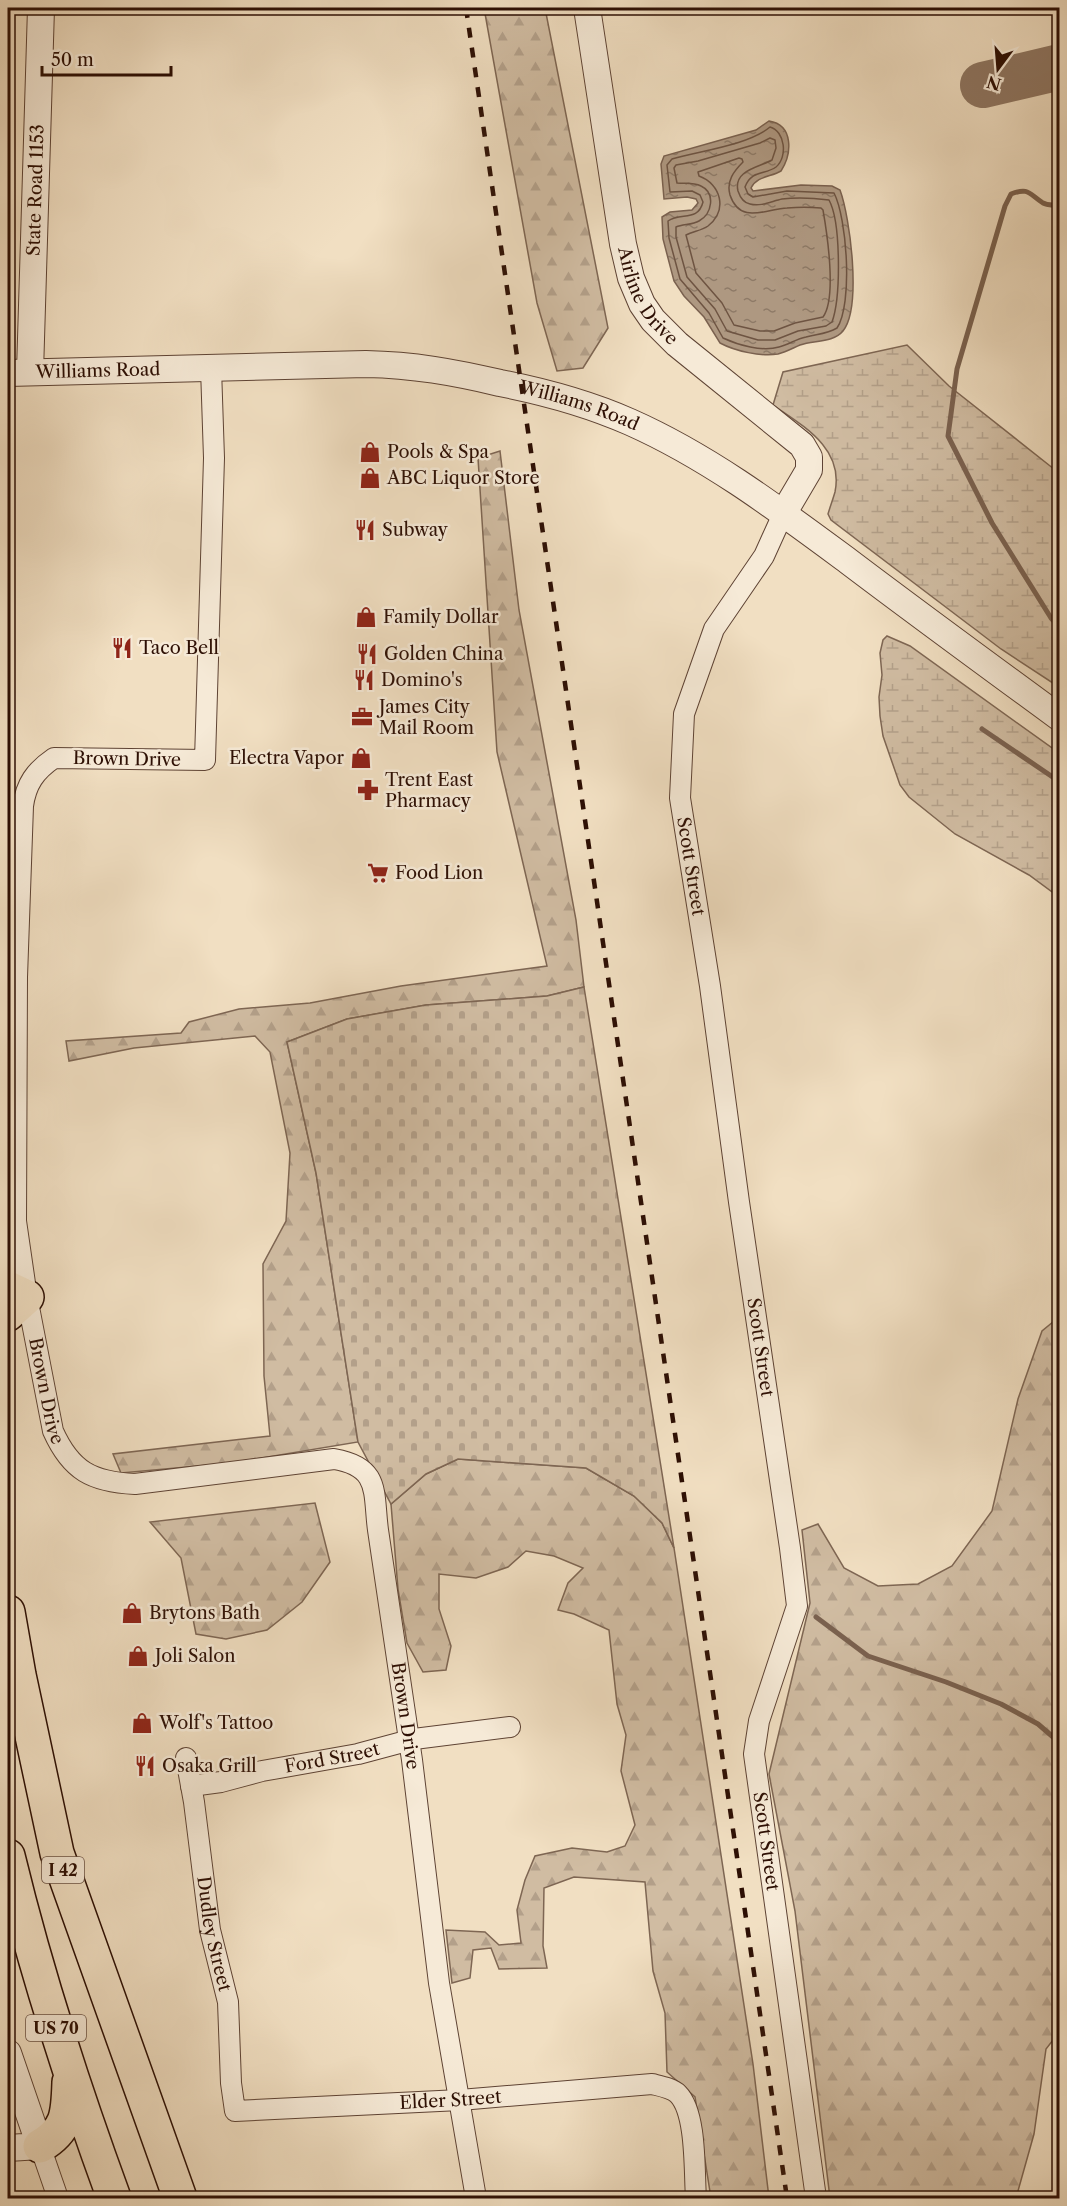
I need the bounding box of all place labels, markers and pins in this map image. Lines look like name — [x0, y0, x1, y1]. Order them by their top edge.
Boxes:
shop icon: Pools & Spa — [358, 440, 382, 464]
place label: Pools & Spa — [387, 441, 490, 463]
shop icon: ABC Liquor Store — [358, 466, 382, 490]
place label: ABC Liquor Store — [386, 467, 539, 489]
restaurant icon: Subway — [353, 518, 377, 542]
place label: Subway — [382, 519, 449, 541]
shop icon: Family Dollar — [354, 605, 378, 629]
place label: Family Dollar — [383, 606, 499, 628]
restaurant icon: Taco Bell — [110, 636, 134, 660]
place label: Taco Bell — [139, 637, 219, 659]
restaurant icon: Golden China — [355, 642, 379, 666]
place label: Golden China — [384, 643, 504, 665]
restaurant icon: Domino's — [352, 668, 376, 692]
place label: Domino's — [381, 669, 462, 691]
place label: James City Mail Room — [376, 696, 474, 739]
office icon: James City Mail Room — [350, 705, 374, 729]
shop icon: Electra Vapor — [349, 746, 373, 770]
place label: Electra Vapor — [229, 747, 344, 769]
place label: Trent East Pharmacy — [385, 769, 474, 812]
pharmacy icon: Trent East Pharmacy — [356, 778, 380, 802]
supermarket icon: Food Lion — [366, 861, 390, 885]
place label: Food Lion — [395, 862, 483, 884]
shop icon: Brytons Bath — [120, 1601, 144, 1625]
place label: Brytons Bath — [149, 1602, 260, 1624]
shop icon: Joli Salon — [126, 1644, 150, 1668]
place label: Joli Salon — [152, 1645, 236, 1667]
shop icon: Wolf's Tattoo — [130, 1711, 154, 1735]
place label: Wolf's Tattoo — [158, 1712, 273, 1734]
restaurant icon: Osaka Grill — [133, 1754, 157, 1778]
place label: Osaka Grill — [162, 1755, 257, 1777]

